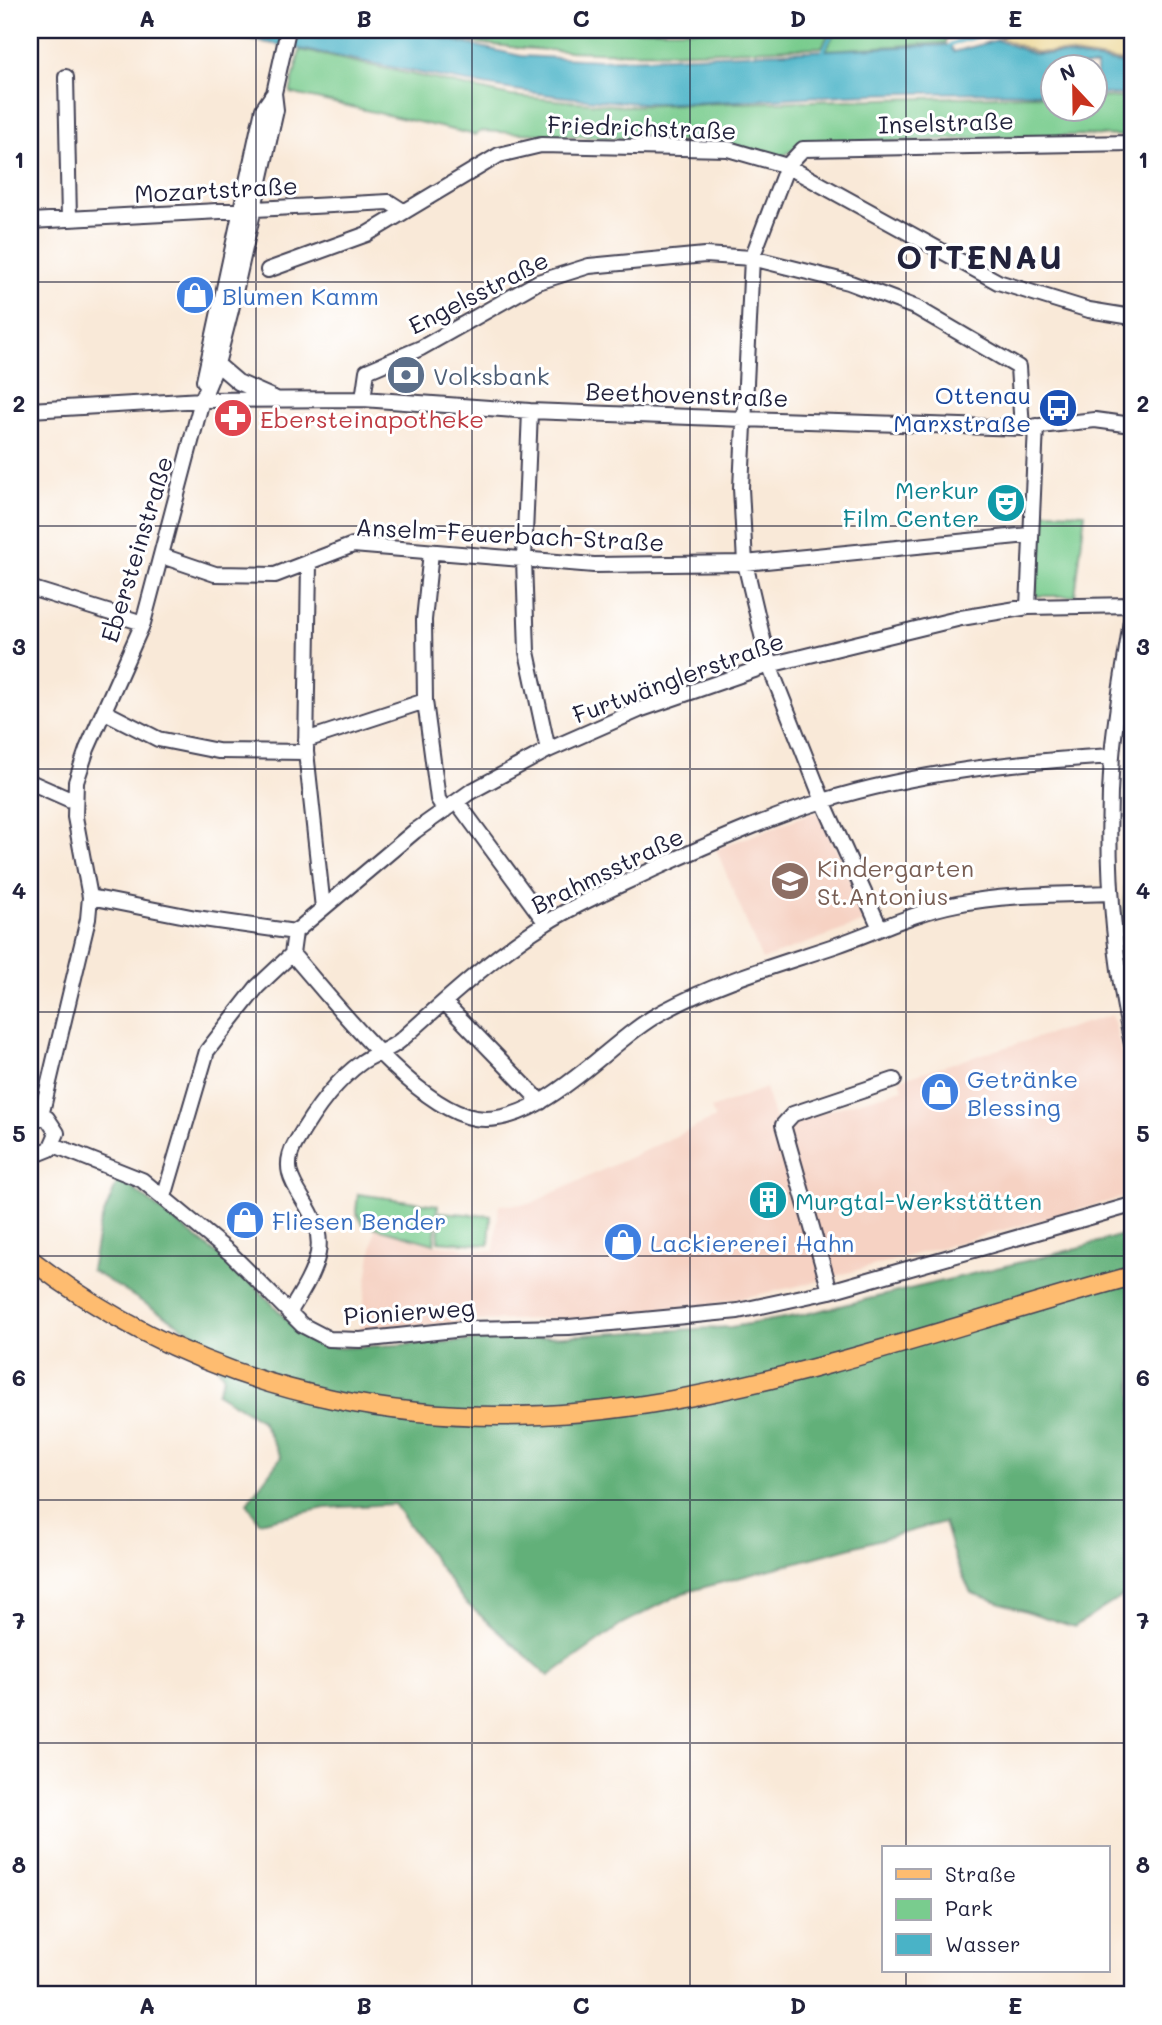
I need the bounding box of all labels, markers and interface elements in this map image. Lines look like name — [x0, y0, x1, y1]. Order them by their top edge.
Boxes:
text: A — [139, 3, 155, 33]
text: B — [356, 3, 372, 33]
text: C — [572, 3, 590, 33]
text: D — [790, 3, 806, 33]
text: E — [1008, 3, 1022, 33]
north arrow — [1040, 52, 1110, 122]
text: N — [1056, 57, 1079, 86]
street label: Inselstraße — [878, 104, 1014, 140]
street label: Friedrichstraße — [547, 108, 737, 146]
text: 1 — [14, 144, 24, 174]
text: 1 — [1138, 144, 1148, 174]
street label: Mozartstraße — [134, 169, 298, 209]
district label: OTTENAU — [896, 235, 1064, 277]
street label: Engelsstraße — [403, 244, 553, 340]
shop icon: Blumen Kamm — [174, 274, 216, 316]
place label: Blumen Kamm — [222, 280, 379, 311]
bank icon: Volksbank — [385, 354, 427, 396]
place label: Volksbank — [433, 360, 549, 391]
street label: Beethovenstraße — [585, 375, 789, 413]
place label: Ottenau Marxstraße — [893, 379, 1031, 438]
bus stop icon: Ottenau Marxstraße — [1037, 387, 1079, 429]
text: 2 — [13, 388, 25, 418]
text: 2 — [1137, 388, 1149, 418]
pharmacy icon: Ebersteinapotheke — [212, 397, 254, 439]
place label: Ebersteinapotheke — [260, 403, 484, 434]
street label: Ebersteinstraße — [93, 452, 179, 646]
place label: Merkur Film Center — [843, 474, 979, 533]
theatre icon: Merkur Film Center — [985, 482, 1027, 524]
street label: Anselm-Feuerbach-Straße — [355, 510, 665, 558]
street label: Furtwänglerstraße — [568, 624, 788, 730]
text: 3 — [12, 631, 26, 661]
text: 3 — [1136, 631, 1150, 661]
street label: Brahmsstraße — [526, 820, 688, 920]
place label: Kindergarten St.Antonius — [817, 852, 974, 911]
school or university icon: Kindergarten St.Antonius — [769, 860, 811, 902]
text: 4 — [12, 875, 26, 905]
text: 4 — [1136, 875, 1150, 905]
place label: Getränke Blessing — [967, 1063, 1078, 1122]
shop icon: Getränke Blessing — [919, 1071, 961, 1113]
text: 5 — [12, 1118, 26, 1148]
text: 5 — [1136, 1118, 1150, 1148]
building icon: Murgtal-Werkstätten — [747, 1179, 789, 1221]
place label: Murgtal-Werkstätten — [795, 1185, 1042, 1216]
shop icon: Fliesen Bender — [224, 1199, 266, 1241]
place label: Fliesen Bender — [272, 1205, 446, 1236]
shop icon: Lackiererei Hahn — [602, 1221, 644, 1263]
place label: Lackiererei Hahn — [650, 1227, 854, 1258]
street label: Pionierweg — [342, 1291, 476, 1331]
text: 6 — [12, 1362, 26, 1392]
text: 6 — [1136, 1362, 1150, 1392]
text: 7 — [13, 1605, 26, 1635]
text: 7 — [1137, 1605, 1150, 1635]
legend — [882, 1846, 1110, 1972]
text: 8 — [12, 1849, 26, 1879]
text: 8 — [1136, 1849, 1150, 1879]
text: Straße — [945, 1860, 1016, 1887]
text: Park — [945, 1894, 993, 1921]
text: Wasser — [945, 1930, 1020, 1957]
text: A — [139, 1990, 155, 2020]
text: B — [356, 1990, 372, 2020]
text: C — [572, 1990, 590, 2020]
text: D — [790, 1990, 806, 2020]
text: E — [1008, 1990, 1022, 2020]

